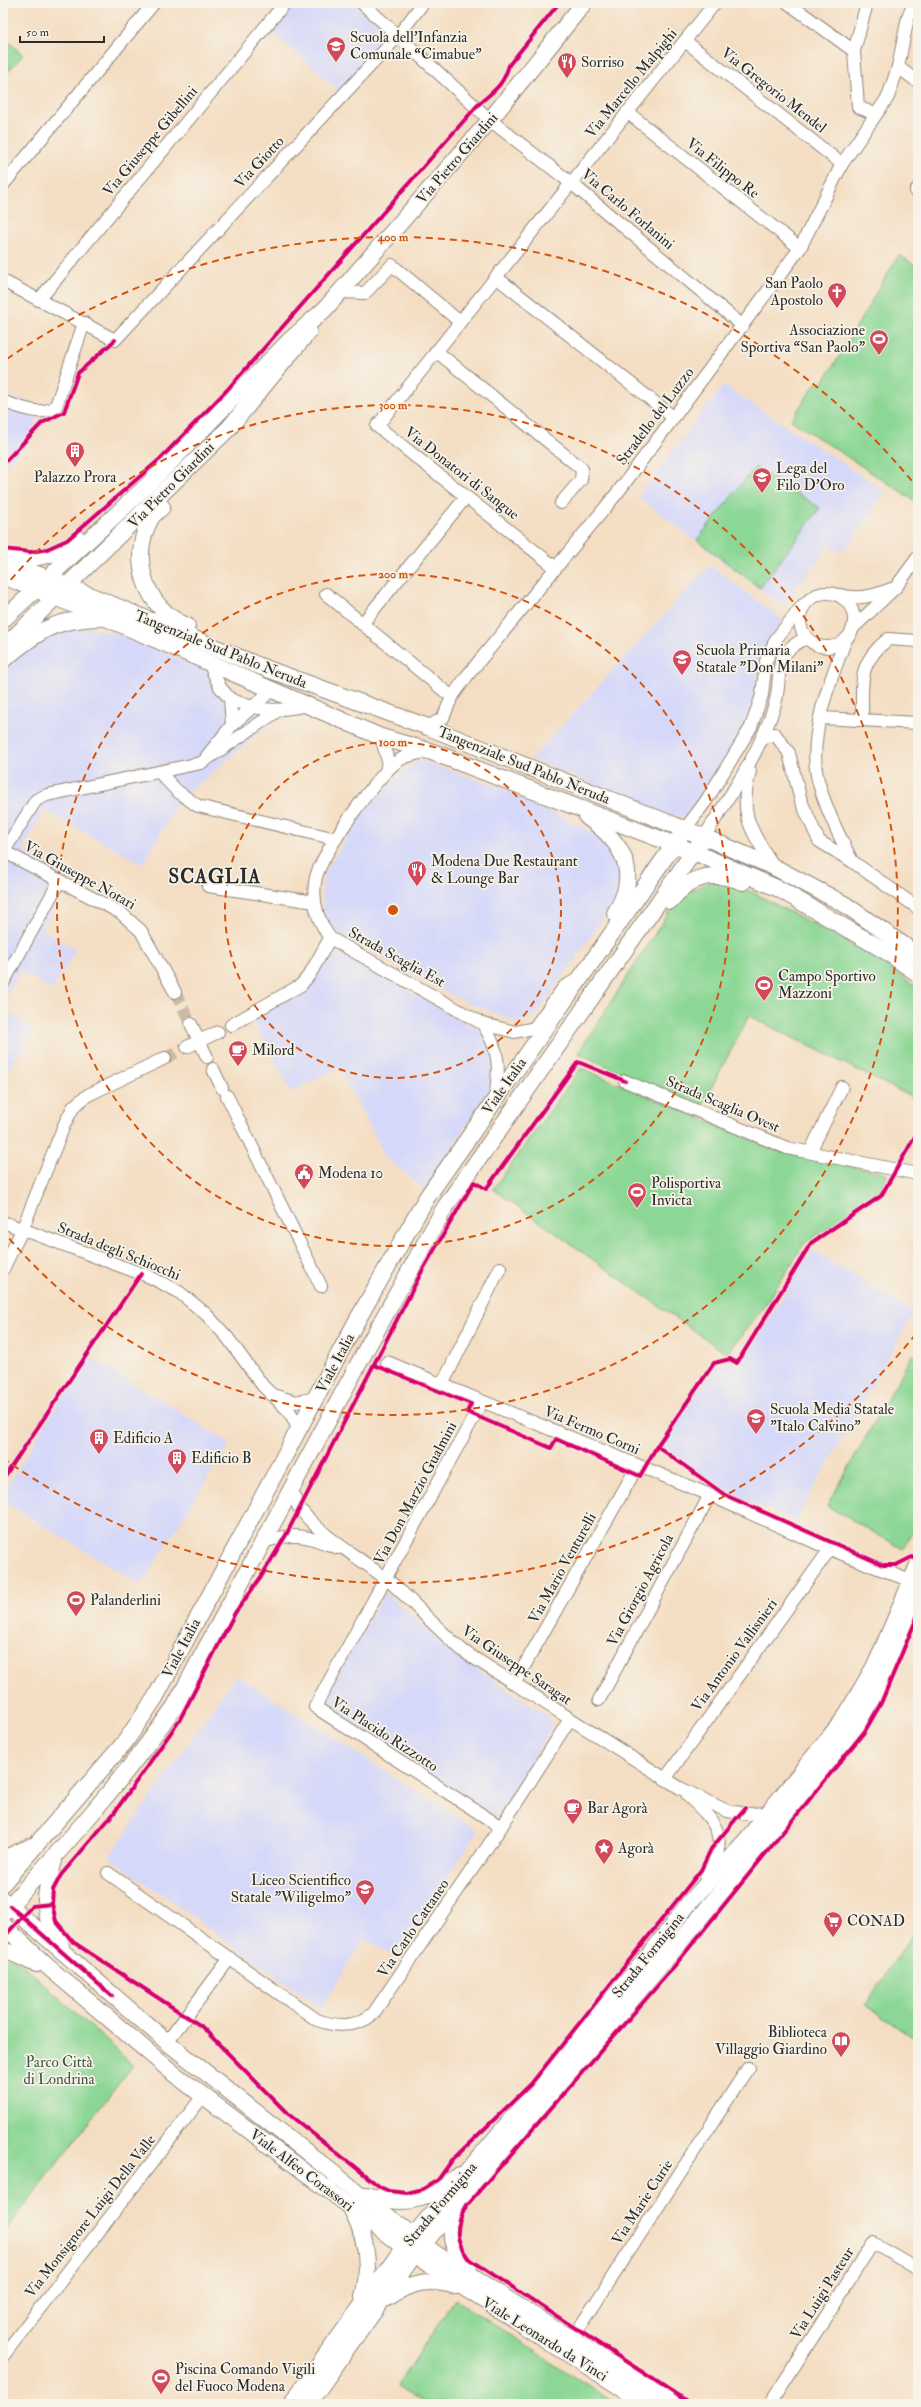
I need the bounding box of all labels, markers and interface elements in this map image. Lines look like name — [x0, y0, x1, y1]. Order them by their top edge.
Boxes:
scale bar — [20, 18, 104, 44]
text: 50 m — [26, 25, 50, 40]
street label: Via Marcello Malpighi — [581, 25, 682, 143]
place label: Scuola dell’Infanzia Comunale “Cimabue” — [350, 28, 482, 64]
school or university icon: Scuola dell’Infanzia Comunale “Cimabue” — [325, 35, 347, 63]
street label: Via Gregorio Mendel — [717, 43, 830, 138]
restaurant icon: Sorriso — [556, 51, 578, 79]
place label: Sorriso — [581, 53, 624, 72]
street label: Via Giuseppe Gibellini — [99, 82, 203, 201]
street label: Via Pietro Giardini — [413, 109, 502, 208]
street label: Via Giotto — [230, 132, 288, 192]
street label: Via Filippo Re — [682, 134, 763, 204]
street label: Via Carlo Forlanini — [577, 165, 678, 254]
text: 400 m — [377, 230, 409, 245]
place label: San Paolo Apostolo — [765, 274, 823, 311]
church icon: San Paolo Apostolo — [826, 281, 848, 309]
place label: Associazione Sportiva “San Paolo” — [741, 321, 865, 358]
sports icon: Associazione Sportiva “San Paolo” — [868, 328, 890, 356]
street label: Stradello del Luzzo — [612, 364, 698, 469]
text: 300 m — [379, 398, 408, 413]
street label: Via Donatori di Sangue — [401, 423, 523, 524]
street label: Via Pietro Giardini — [124, 438, 219, 533]
building icon: Palazzo Prora — [64, 440, 86, 468]
place label: Lega del Filo D'Oro — [776, 459, 844, 495]
school or university icon: Lega del Filo D'Oro — [751, 466, 773, 494]
place label: Palazzo Prora — [34, 468, 117, 487]
text: 200 m — [378, 567, 409, 582]
street label: Tangenziale Sud Pablo Neruda — [132, 606, 311, 693]
place label: Scuola Primaria Statale "Don Milani" — [696, 641, 824, 677]
school or university icon: Scuola Primaria Statale "Don Milani" — [671, 648, 693, 676]
street label: Tangenziale Sud Pablo Neruda — [435, 722, 614, 809]
text: 100 m — [379, 735, 408, 750]
street label: Via Giuseppe Notari — [20, 837, 139, 915]
place label: Modena Due Restaurant & Lounge Bar — [431, 852, 578, 888]
restaurant icon: Modena Due Restaurant & Lounge Bar — [406, 859, 428, 887]
district label: SCAGLIA — [169, 865, 261, 889]
centre of rings — [386, 903, 400, 917]
street label: Strada Scaglia Est — [345, 923, 449, 992]
place label: Campo Sportivo Mazzoni — [778, 967, 876, 1003]
sports icon: Campo Sportivo Mazzoni — [753, 974, 775, 1002]
cafe icon: Milord — [227, 1039, 249, 1067]
place label: Milord — [252, 1041, 295, 1060]
street label: Viale Italia — [478, 1054, 531, 1118]
street label: Strada Scaglia Ovest — [663, 1072, 783, 1137]
public building icon: Modena 10 — [293, 1162, 315, 1190]
place label: Modena 10 — [318, 1164, 383, 1183]
place label: Polisportiva Invicta — [651, 1174, 722, 1210]
sports icon: Polisportiva Invicta — [626, 1181, 648, 1209]
street label: Strada degli Schiocchi — [55, 1218, 183, 1285]
street label: Viale Italia — [312, 1329, 359, 1396]
place label: Scuola Media Statale "Italo Calvino" — [770, 1400, 894, 1436]
street label: Via Fermo Corni — [541, 1402, 643, 1459]
school or university icon: Scuola Media Statale "Italo Calvino" — [745, 1407, 767, 1435]
street label: Via Don Marzio Gualmini — [370, 1418, 461, 1568]
building icon: Edificio A — [88, 1427, 110, 1455]
place label: Edificio A — [113, 1429, 174, 1448]
building icon: Edificio B — [166, 1447, 188, 1475]
place label: Edificio B — [191, 1449, 252, 1468]
street label: Via Mario Venturelli — [524, 1510, 601, 1627]
street label: Via Giorgio Agricola — [603, 1530, 678, 1650]
sports icon: Palanderlini — [65, 1589, 87, 1617]
place label: Palanderlini — [90, 1591, 161, 1610]
street label: Via Antonio Vallisnieri — [687, 1595, 782, 1715]
street label: Viale Italia — [158, 1614, 205, 1681]
street label: Via Giuseppe Saragat — [457, 1622, 576, 1710]
street label: Via Placido Rizzotto — [328, 1693, 442, 1776]
cafe icon: Bar Agorà — [562, 1797, 584, 1825]
place label: Bar Agorà — [587, 1799, 648, 1818]
place icon: Agorà — [593, 1837, 615, 1865]
place label: Agorà — [617, 1839, 655, 1858]
place label: Liceo Scientifico Statale "Wiligelmo" — [231, 1871, 351, 1907]
street label: Via Carlo Cattaneo — [373, 1875, 453, 1981]
school or university icon: Liceo Scientifico Statale "Wiligelmo" — [354, 1878, 376, 1906]
street label: Strada Formigina — [608, 1908, 689, 2002]
supermarket icon: CONAD — [822, 1910, 844, 1938]
place label: CONAD — [847, 1912, 905, 1931]
place label: Biblioteca Villaggio Giardino — [715, 2023, 828, 2059]
library icon: Biblioteca Villaggio Giardino — [830, 2030, 852, 2058]
park label: Parco Città di Londrina — [23, 2053, 95, 2089]
street label: Viale Alfeo Corassori — [246, 2125, 358, 2216]
street label: Via Monsignore Luigi Della Valle — [21, 2131, 160, 2302]
street label: Via Marie Curie — [608, 2156, 677, 2248]
street label: Strada Formigina — [400, 2158, 482, 2250]
street label: Via Luigi Pasteur — [786, 2243, 859, 2343]
street label: Viale Leonardo da Vinci — [478, 2293, 611, 2386]
place label: Piscina Comando Vigili del Fuoco Modena — [175, 2360, 315, 2396]
sports icon: Piscina Comando Vigili del Fuoco Modena — [150, 2367, 172, 2395]

